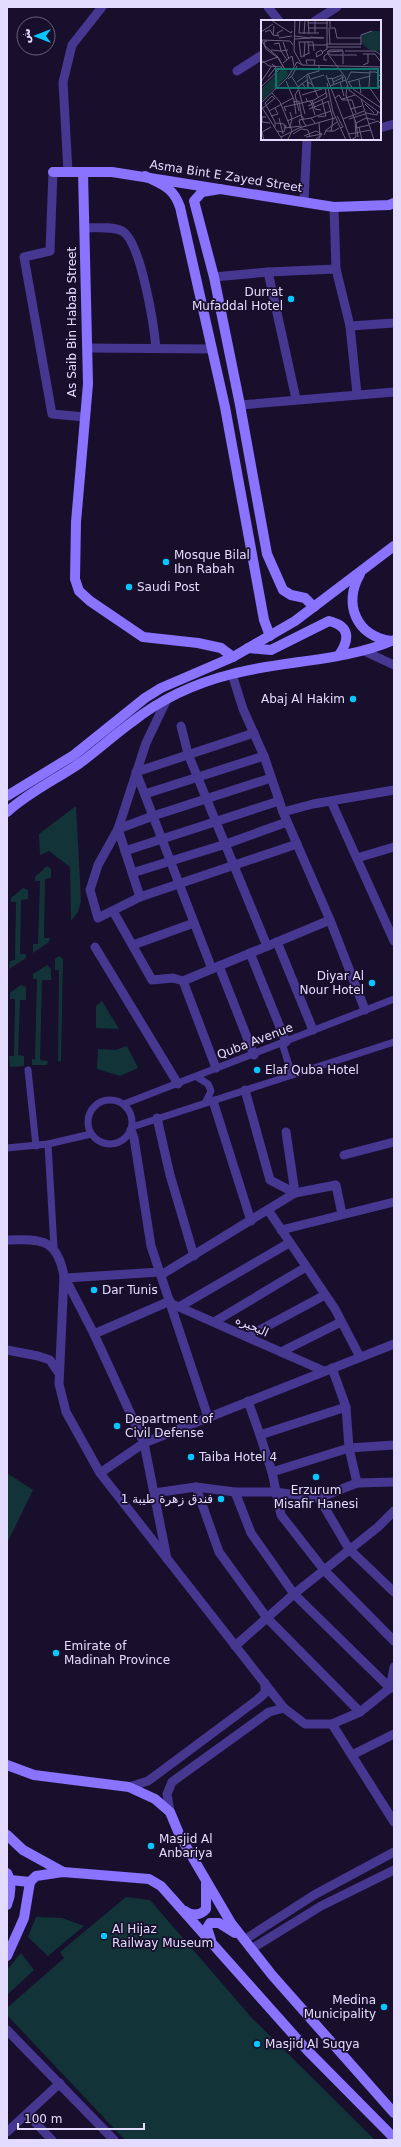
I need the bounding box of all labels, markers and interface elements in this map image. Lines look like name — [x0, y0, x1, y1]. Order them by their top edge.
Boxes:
north arrow — [16, 16, 56, 56]
inset map — [261, 20, 381, 140]
text: ش — [20, 28, 33, 44]
street label: Asma Bint E Zayed Street — [149, 157, 304, 195]
street label: As Saib Bin Habab Street — [65, 247, 79, 397]
place label: Durrat Mufaddal Hotel — [192, 285, 283, 313]
marker: Durrat Mufaddal Hotel — [286, 294, 296, 304]
place label: Mosque Bilal Ibn Rabah — [174, 548, 250, 576]
marker: Mosque Bilal Ibn Rabah — [161, 557, 171, 567]
place label: Saudi Post — [137, 580, 200, 594]
marker: Saudi Post — [124, 582, 134, 592]
place label: Abaj Al Hakim — [261, 692, 345, 706]
marker: Abaj Al Hakim — [348, 694, 358, 704]
place label: Diyar Al Nour Hotel — [300, 969, 364, 997]
marker: Diyar Al Nour Hotel — [367, 978, 377, 988]
street label: Quba Avenue — [215, 1020, 295, 1062]
place label: Elaf Quba Hotel — [265, 1063, 359, 1077]
marker: Elaf Quba Hotel — [252, 1065, 262, 1075]
place label: Dar Tunis — [102, 1283, 158, 1297]
marker: Dar Tunis — [89, 1285, 99, 1295]
street label: البحيره — [233, 1313, 271, 1340]
place label: Department of Civil Defense — [125, 1412, 214, 1440]
marker: Department of Civil Defense — [112, 1421, 122, 1431]
place label: Taiba Hotel 4 — [198, 1450, 277, 1464]
marker: Taiba Hotel 4 — [186, 1452, 196, 1462]
marker: Erzurum Misafir Hanesi — [311, 1472, 321, 1482]
place label: Erzurum Misafir Hanesi — [274, 1483, 358, 1511]
place label: فندق زهرة طيبة 1 — [121, 1492, 213, 1507]
marker: فندق زهرة طيبة 1 — [216, 1494, 226, 1504]
place label: Emirate of Madinah Province — [64, 1639, 170, 1667]
marker: Emirate of Madinah Province — [51, 1648, 61, 1658]
place label: Masjid Al Anbariya — [159, 1832, 213, 1860]
marker: Masjid Al Anbariya — [146, 1841, 156, 1851]
place label: Al Hijaz Railway Museum — [112, 1922, 213, 1950]
marker: Al Hijaz Railway Museum — [99, 1931, 109, 1941]
place label: Medina Municipality — [304, 1993, 376, 2021]
marker: Medina Municipality — [379, 2002, 389, 2012]
place label: Masjid Al Suqya — [265, 2037, 360, 2051]
marker: Masjid Al Suqya — [252, 2039, 262, 2049]
scale bar — [18, 2105, 144, 2131]
text: 100 m — [24, 2112, 62, 2126]

